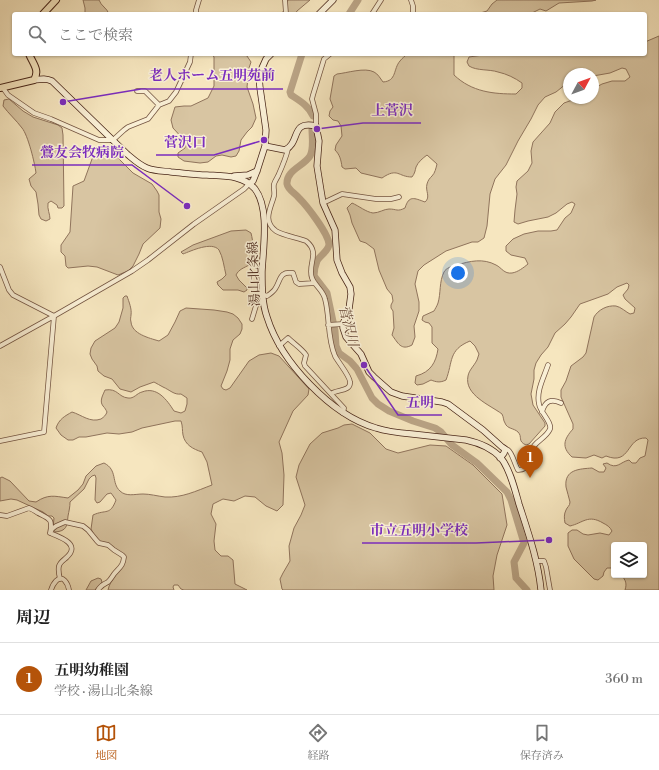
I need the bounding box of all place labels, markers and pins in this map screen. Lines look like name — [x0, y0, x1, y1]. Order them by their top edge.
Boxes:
callout: 老人ホーム五明苑前 — [141, 63, 283, 89]
callout: 上菅沢 — [363, 97, 421, 123]
callout: 菅沢口 — [156, 129, 214, 155]
callout: 鶯友会牧病院 — [32, 139, 132, 165]
callout: 五明 — [398, 389, 442, 415]
pin: 1 — [517, 445, 543, 478]
callout: 市立五明小学校 — [362, 517, 476, 543]

